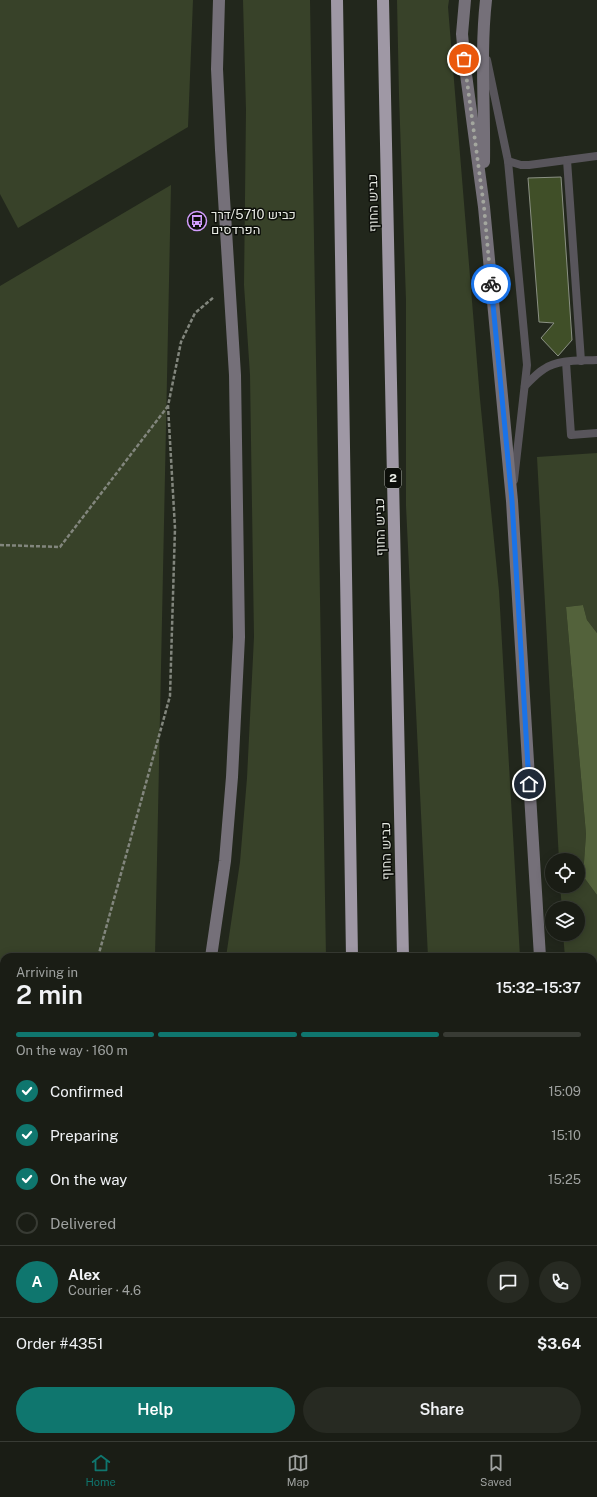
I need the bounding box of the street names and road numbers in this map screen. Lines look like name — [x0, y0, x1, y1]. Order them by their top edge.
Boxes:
street label: כביש החוף — [365, 174, 381, 232]
road number: 2 — [385, 468, 401, 488]
street label: כביש החוף — [372, 498, 388, 556]
street label: כביש החוף — [378, 822, 394, 880]

